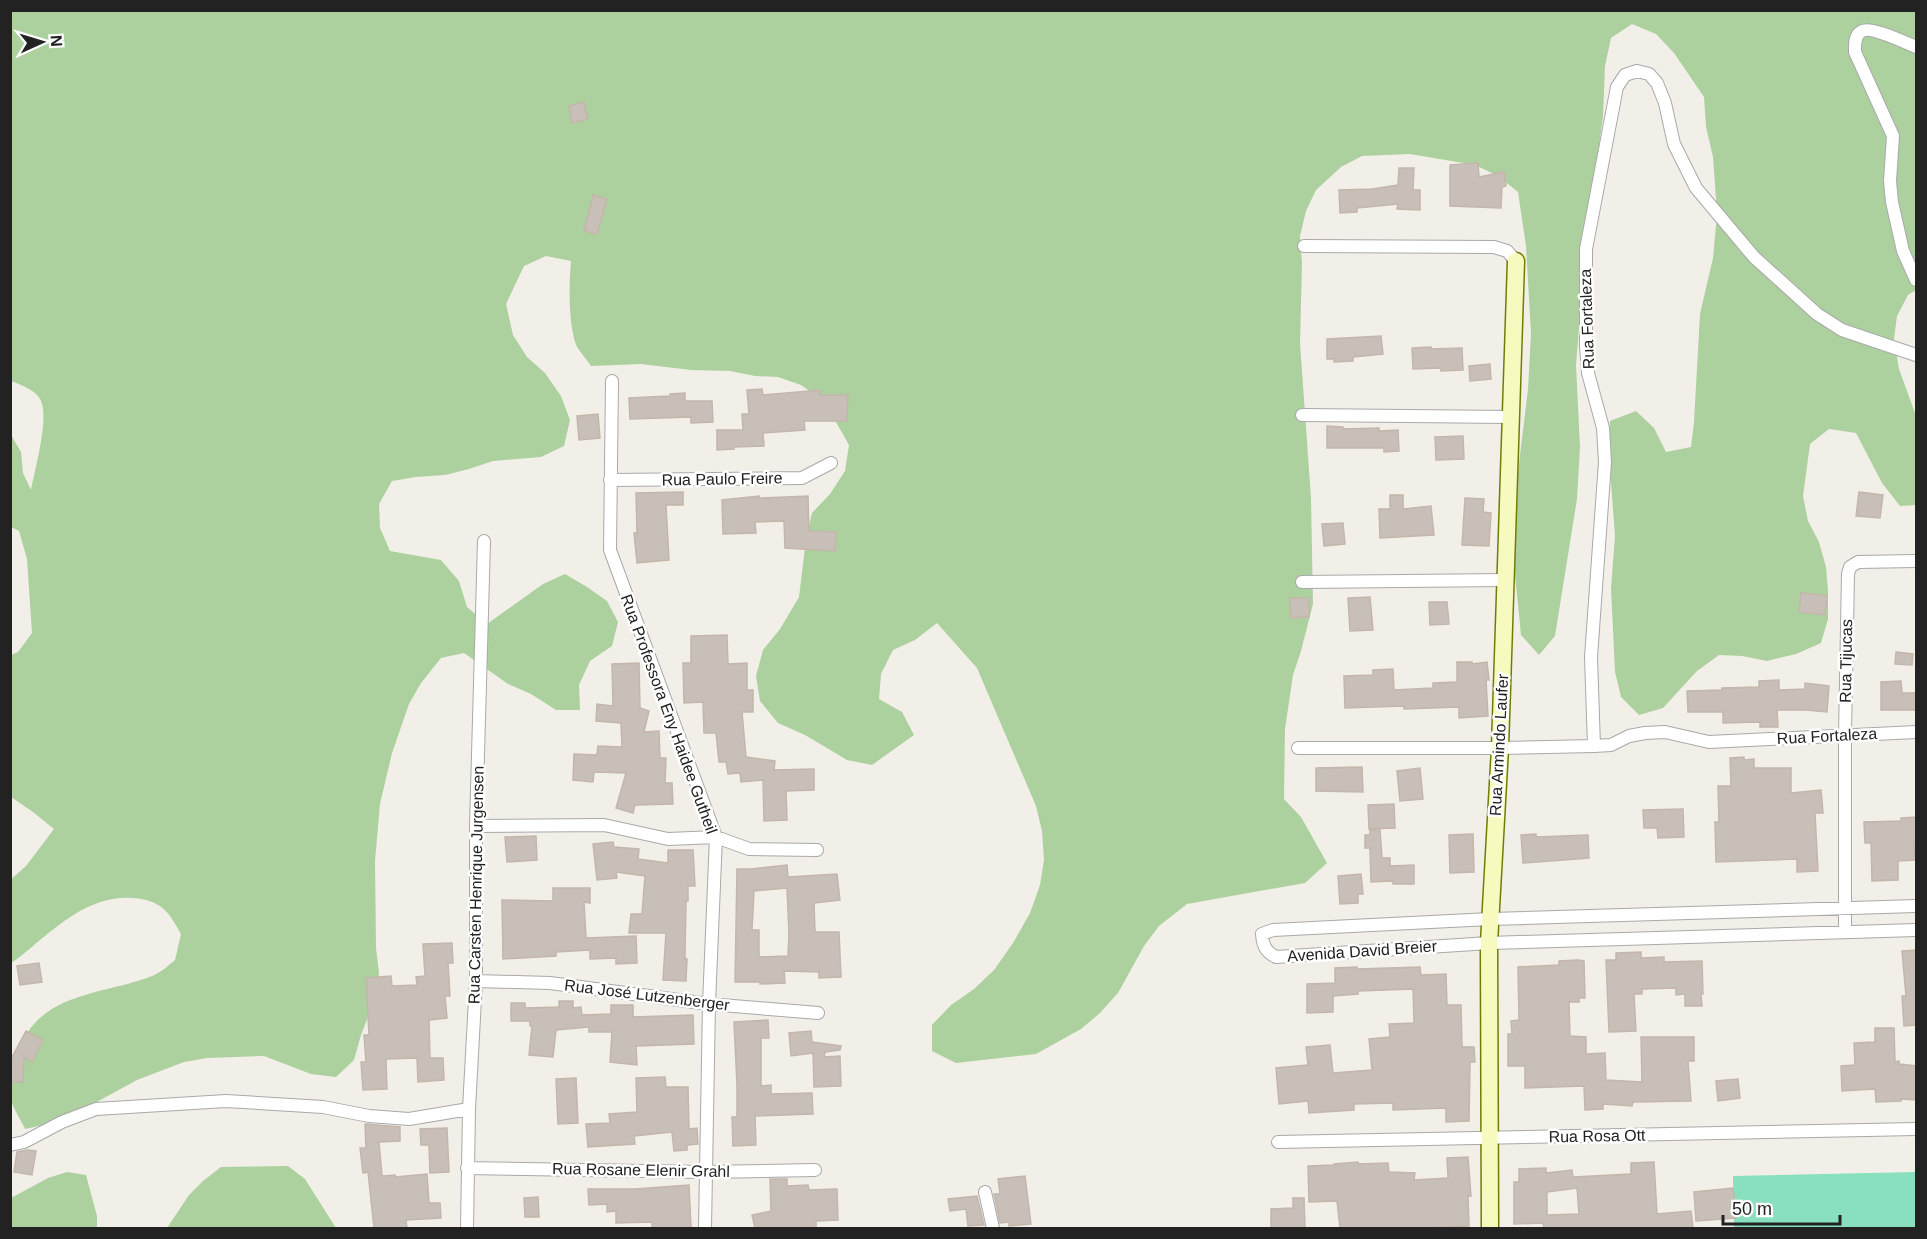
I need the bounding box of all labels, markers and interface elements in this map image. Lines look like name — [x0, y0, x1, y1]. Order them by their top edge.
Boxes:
north arrow — [12, 12, 72, 72]
text: N — [48, 35, 65, 47]
street label: Rua Fortaleza — [1577, 268, 1597, 370]
street label: Rua Paulo Freire — [661, 469, 783, 489]
street label: Rua Professora Eny Haidee Gutheil — [618, 592, 720, 836]
street label: Rua Tijucas — [1837, 619, 1855, 703]
street label: Rua Armindo Laufer — [1487, 673, 1511, 817]
street label: Rua Fortaleza — [1776, 725, 1878, 747]
street label: Rua Carsten Henrique Jurgensen — [465, 766, 487, 1004]
street label: Avenida David Breier — [1287, 937, 1438, 965]
street label: Rua José Lutzenberger — [563, 976, 731, 1014]
street label: Rua Rosa Ott — [1548, 1127, 1646, 1145]
street label: Rua Rosane Elenir Grahl — [552, 1160, 730, 1180]
scale bar — [1723, 1188, 1840, 1226]
text: 50 m — [1732, 1199, 1772, 1219]

